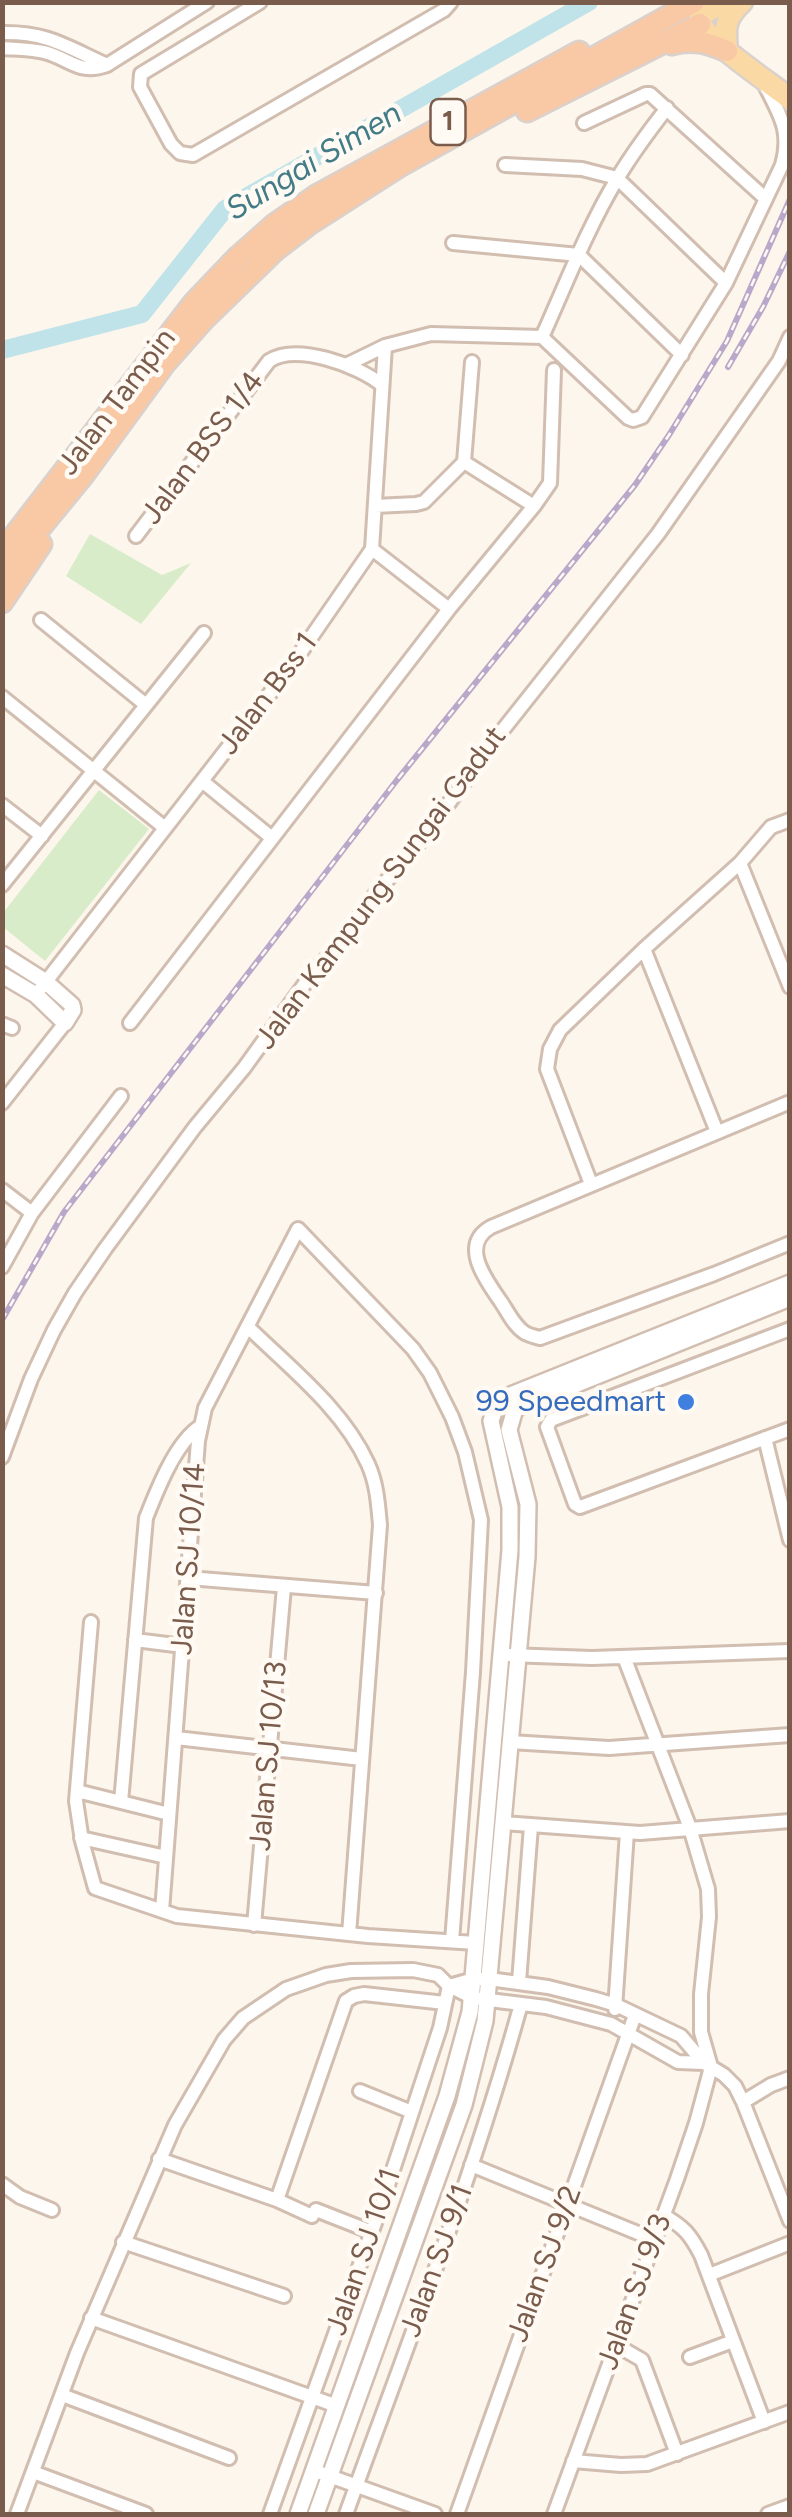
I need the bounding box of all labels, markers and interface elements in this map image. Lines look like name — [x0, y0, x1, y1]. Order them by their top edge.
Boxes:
water label: Sungai Simen — [219, 95, 409, 229]
road number: 1 — [430, 99, 466, 145]
street label: Jalan Tampin — [50, 322, 184, 482]
street label: Jalan BSS 1/4 — [134, 364, 272, 532]
street label: Jalan Bss 1 — [211, 626, 325, 762]
street label: Jalan Kampung Sungai Gadut — [248, 719, 514, 1057]
place label: 99 Speedmart — [476, 1384, 666, 1420]
marker: 99 Speedmart — [675, 1391, 697, 1413]
street label: Jalan SJ 10/14 — [164, 1462, 214, 1656]
street label: Jalan SJ 10/13 — [243, 1660, 295, 1852]
street label: Jalan SJ 10/1 — [319, 2164, 409, 2340]
street label: Jalan SJ 9/1 — [393, 2180, 481, 2342]
street label: Jalan SJ 9/2 — [500, 2181, 590, 2347]
street label: Jalan SJ 9/3 — [590, 2209, 680, 2375]

